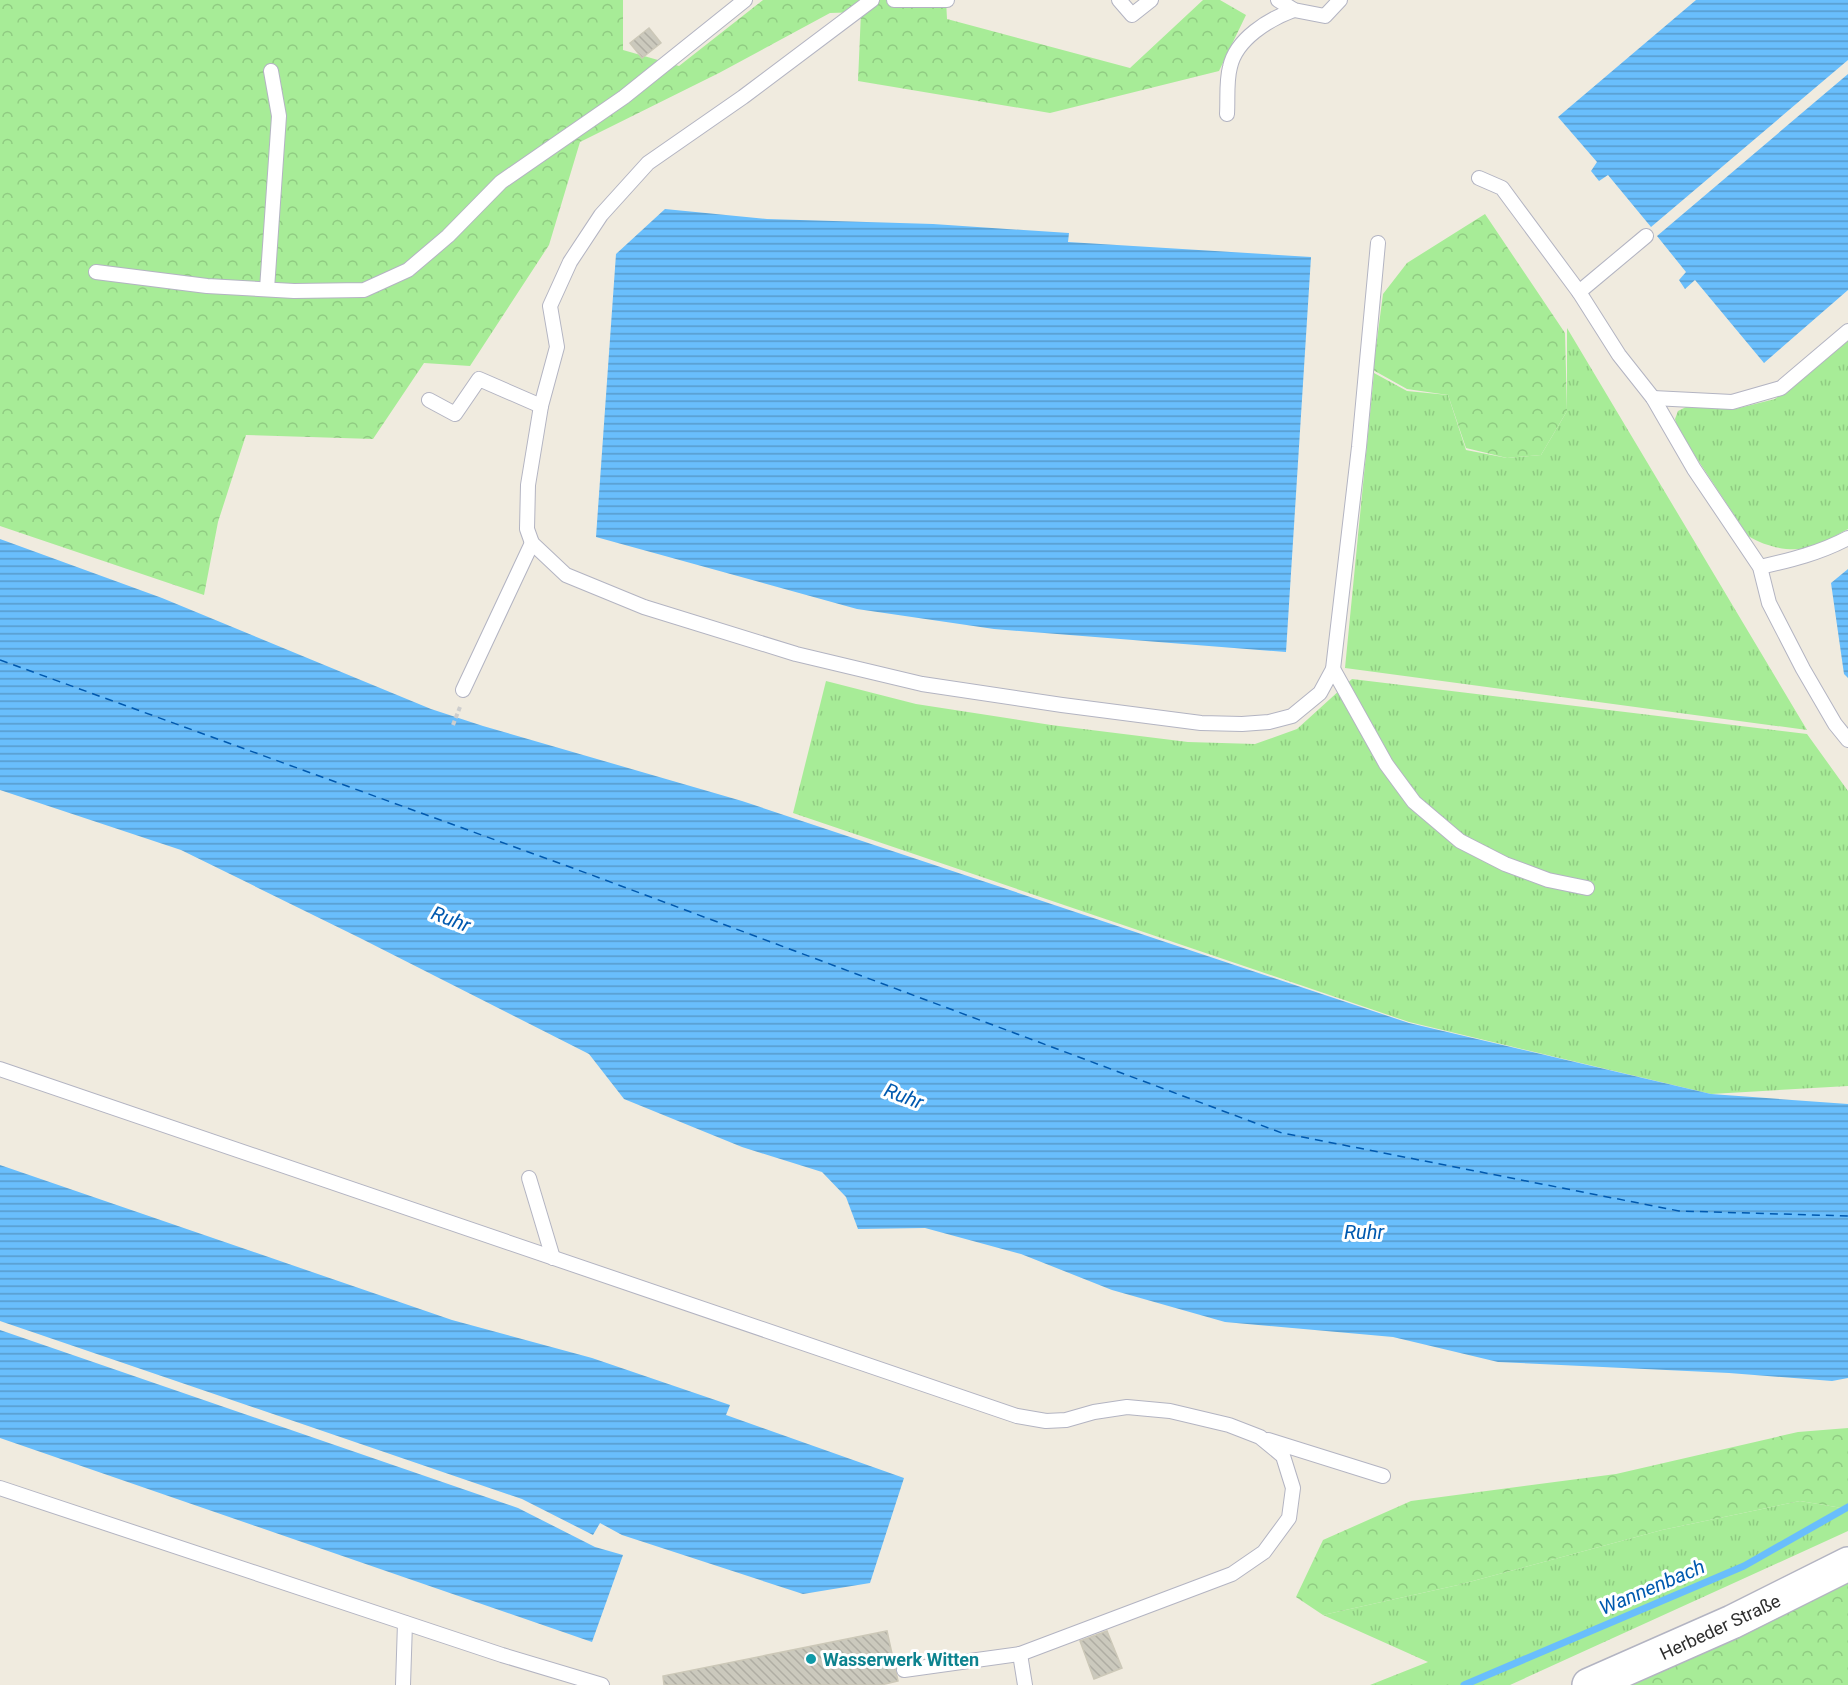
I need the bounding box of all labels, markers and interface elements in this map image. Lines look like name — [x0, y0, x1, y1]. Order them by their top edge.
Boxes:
water label: Ruhr — [428, 901, 475, 938]
water label: Ruhr — [881, 1078, 928, 1115]
water label: Ruhr — [1344, 1220, 1385, 1244]
water label: Wannenbach — [1596, 1554, 1708, 1620]
street label: Herbeder Straße — [1656, 1590, 1784, 1664]
place label: Wasserwerk Witten — [823, 1649, 979, 1670]
marker: Wasserwerk Witten — [804, 1652, 818, 1666]

